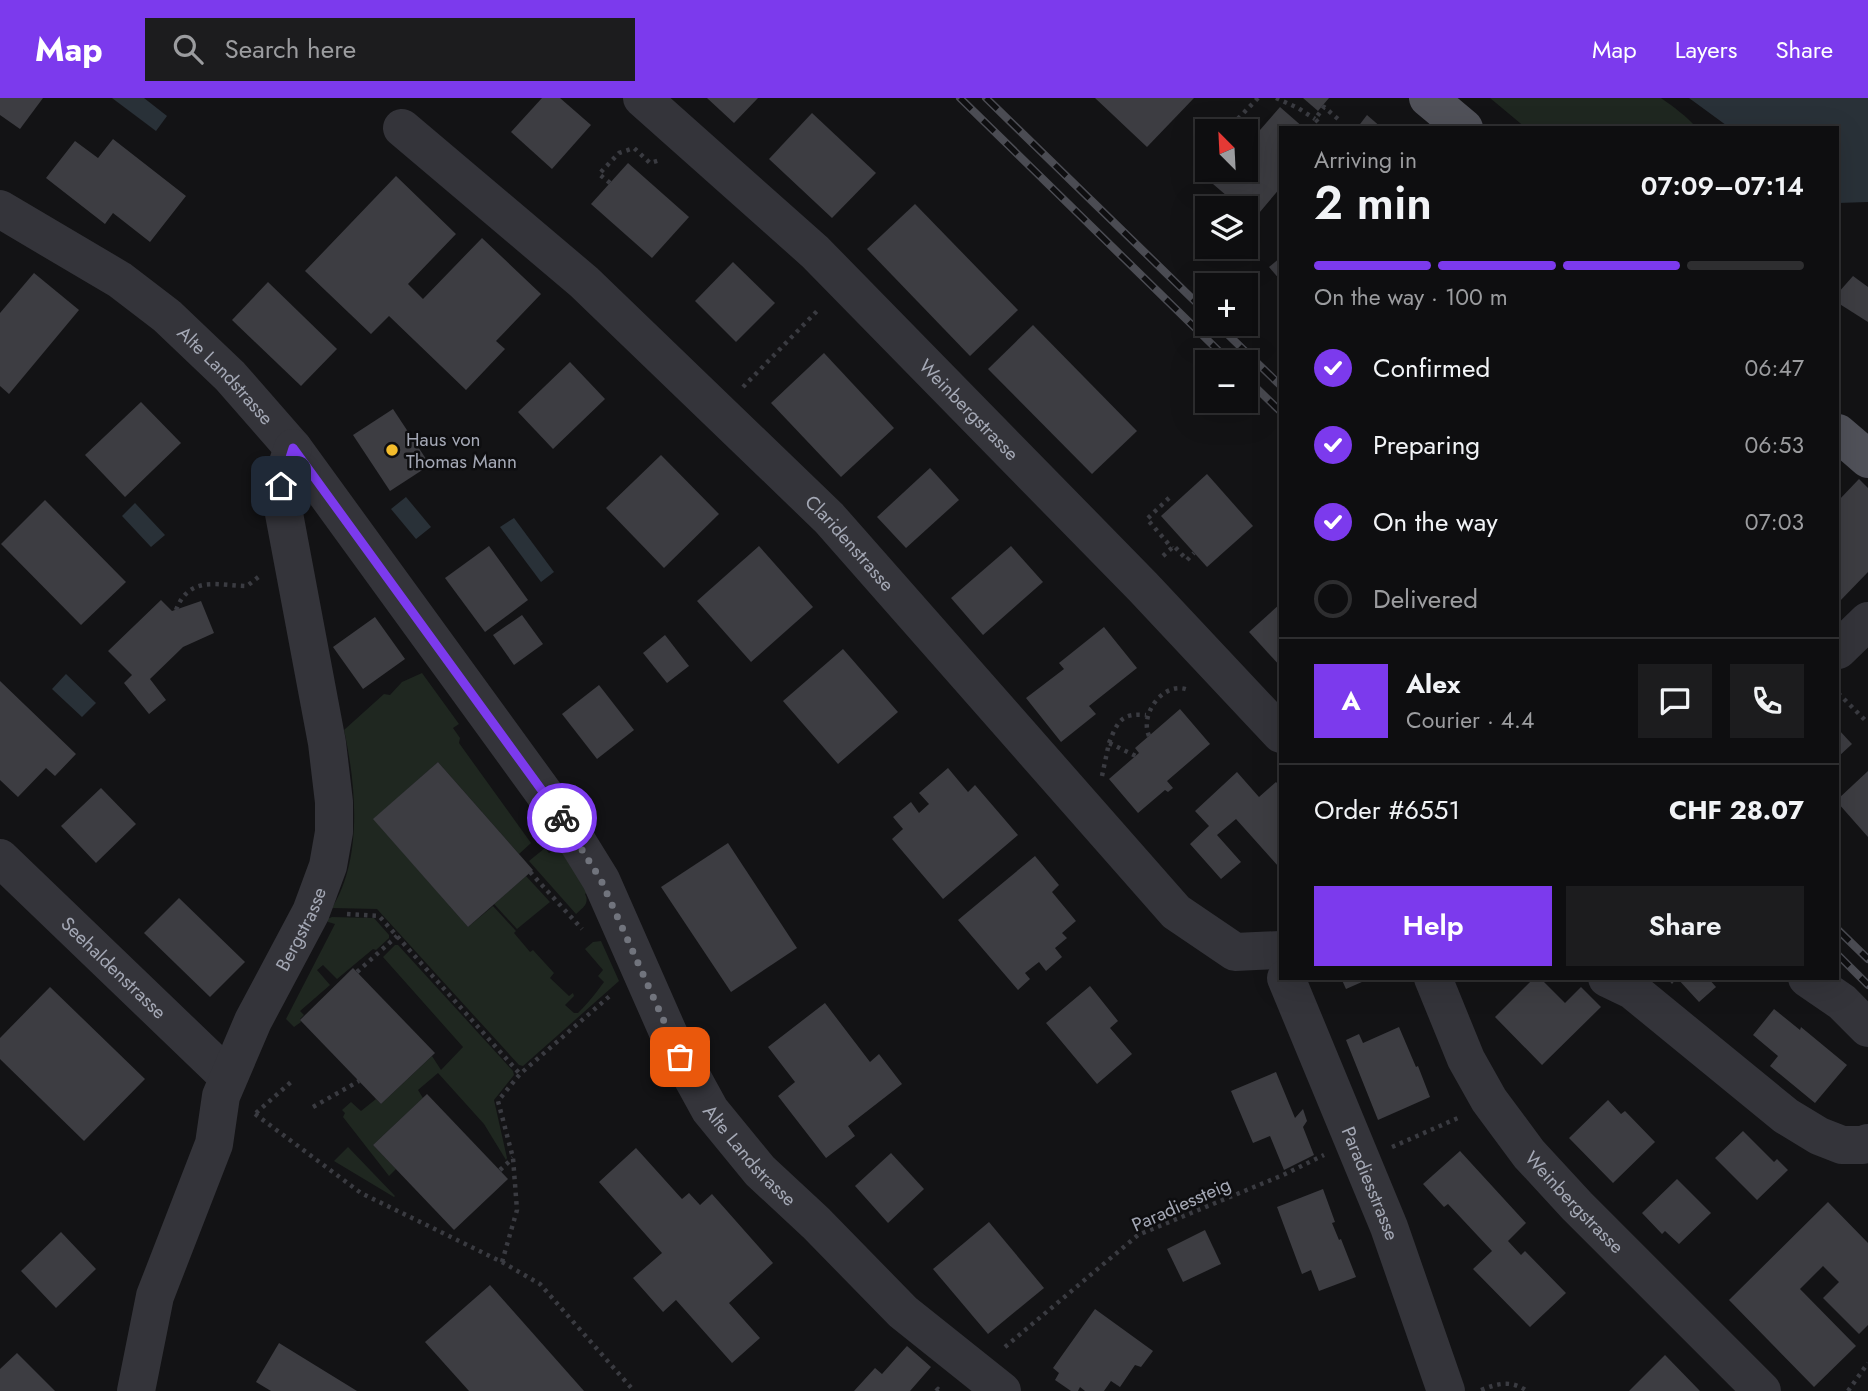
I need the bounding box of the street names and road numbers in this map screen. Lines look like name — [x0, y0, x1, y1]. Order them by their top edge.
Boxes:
street label: Alte Landstrasse — [171, 320, 280, 431]
street label: Weinbergstrasse — [913, 353, 1025, 467]
street label: Claridenstrasse — [799, 489, 901, 597]
street label: Bergstrasse — [269, 883, 333, 976]
street label: Seehaldenstrasse — [55, 911, 173, 1025]
street label: Alte Landstrasse — [697, 1099, 802, 1212]
street label: Paradiesstrasse — [1335, 1122, 1406, 1244]
street label: Weinbergstrasse — [1519, 1145, 1630, 1260]
street label: Paradiessteig — [1127, 1171, 1235, 1238]

